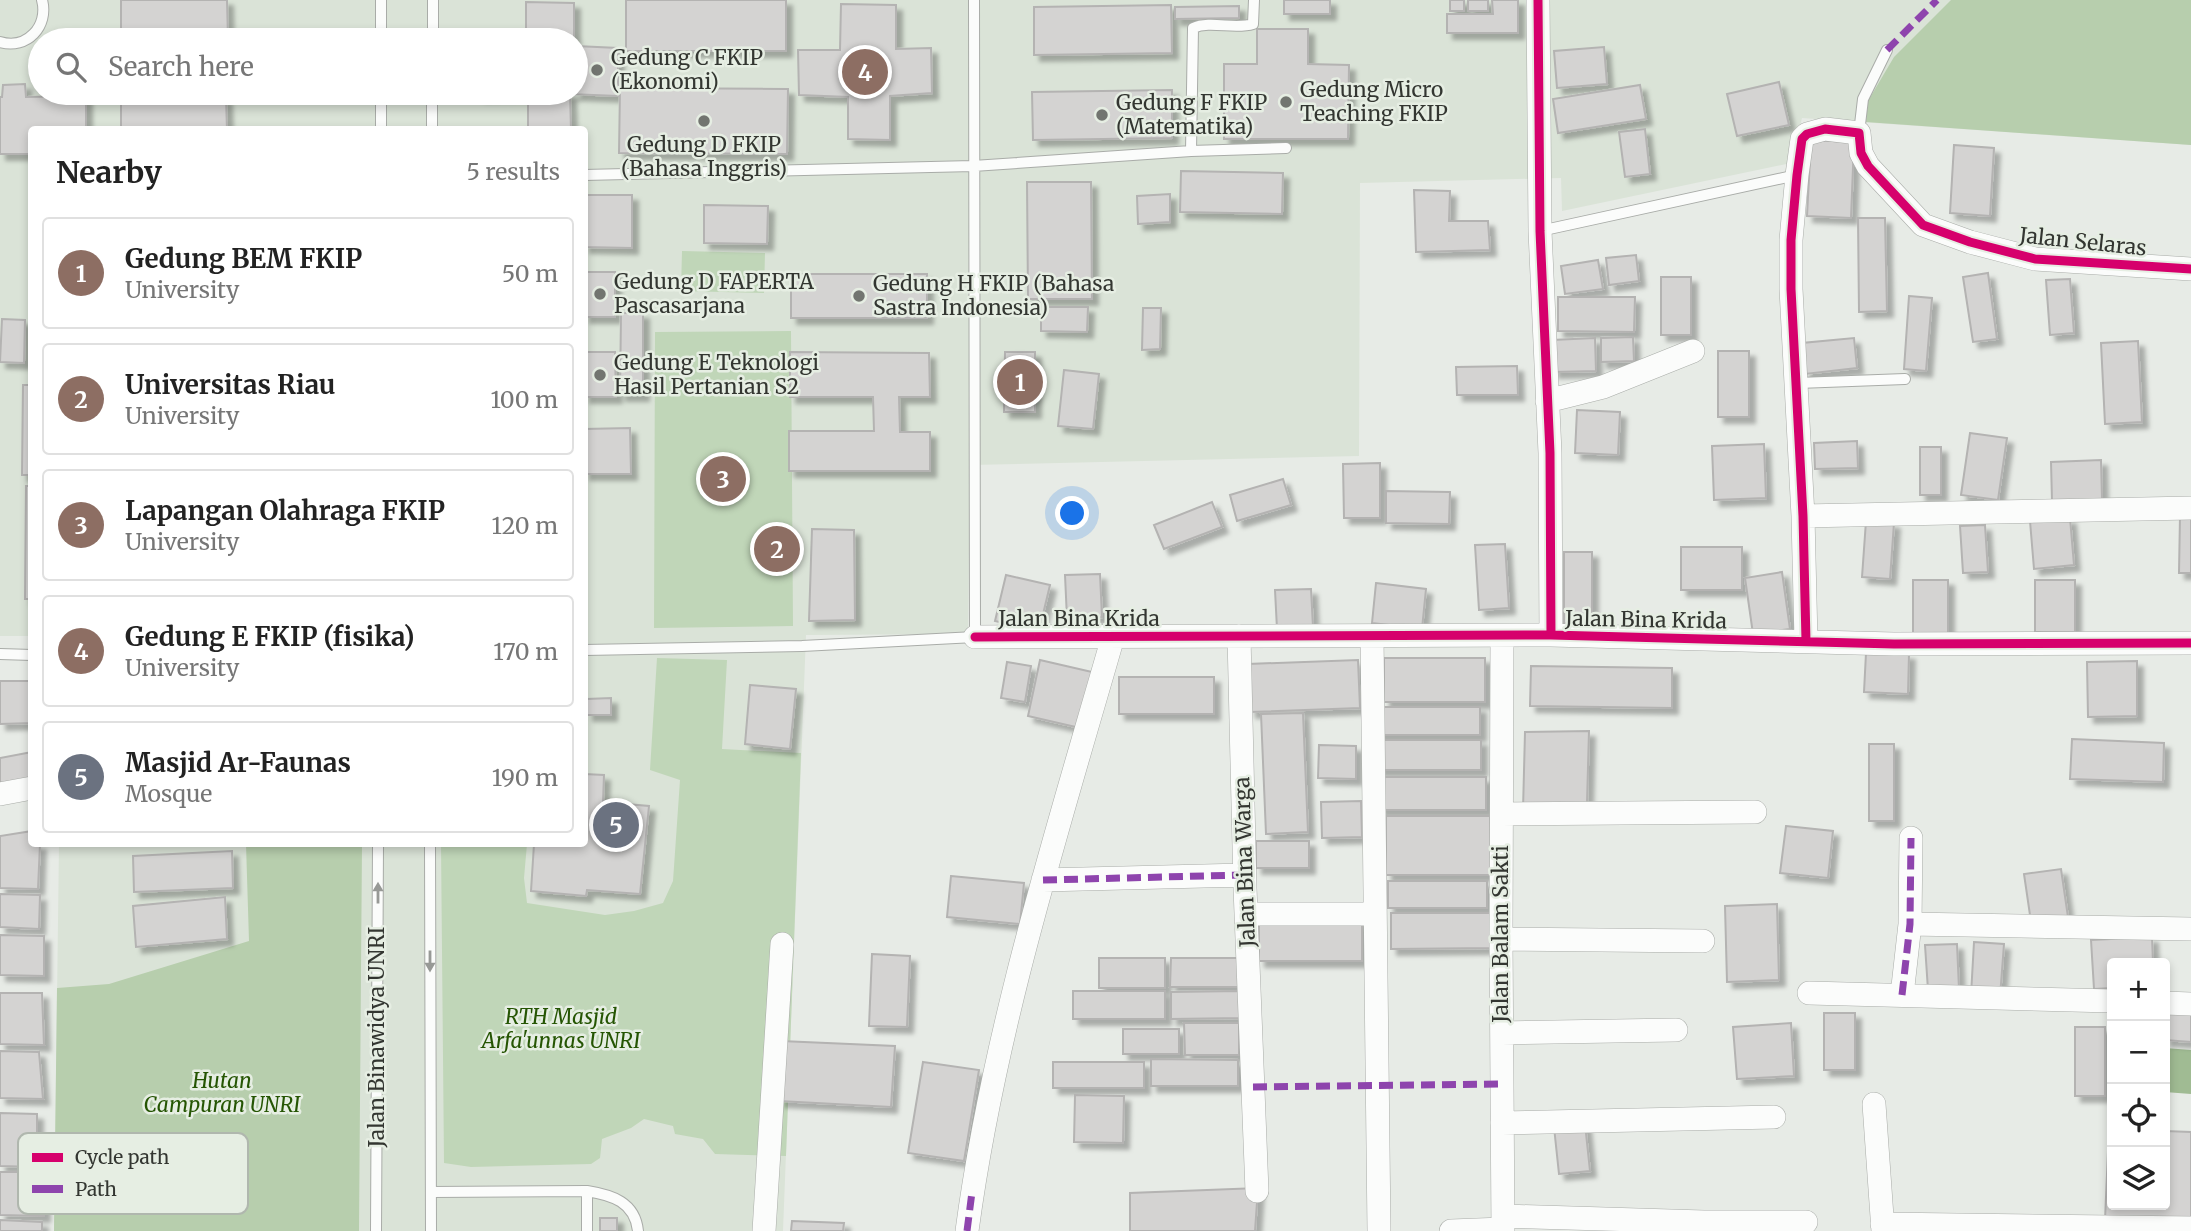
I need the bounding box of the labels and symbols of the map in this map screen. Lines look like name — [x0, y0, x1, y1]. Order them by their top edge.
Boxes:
place label: Gedung C FKIP (Ekonomi) — [611, 44, 763, 95]
pin: 4 — [842, 46, 888, 98]
marker: Gedung C FKIP (Ekonomi) — [589, 62, 605, 78]
place label: Gedung Micro Teaching FKIP — [1300, 76, 1448, 127]
place label: Gedung F FKIP (Matematika) — [1116, 89, 1267, 140]
marker: Gedung Micro Teaching FKIP — [1278, 94, 1294, 110]
marker: Gedung F FKIP (Matematika) — [1094, 107, 1110, 123]
marker: Gedung D FKIP (Bahasa Inggris) — [696, 113, 712, 129]
place label: Gedung D FKIP (Bahasa Inggris) — [621, 131, 787, 182]
street label: Jalan Selaras — [2017, 221, 2148, 262]
place label: Gedung D FAPERTA Pascasarjana — [614, 268, 814, 319]
place label: Gedung H FKIP (Bahasa Sastra Indonesia) — [873, 270, 1114, 321]
marker: Gedung D FAPERTA Pascasarjana — [592, 286, 608, 302]
marker: Gedung H FKIP (Bahasa Sastra Indonesia) — [851, 288, 867, 304]
place label: Gedung E Teknologi Hasil Pertanian S2 — [614, 349, 819, 400]
pin: 1 — [997, 356, 1043, 408]
marker: Gedung E Teknologi Hasil Pertanian S2 — [592, 367, 608, 383]
pin: 3 — [700, 453, 746, 505]
your location — [1055, 496, 1089, 530]
pin: 2 — [754, 523, 800, 575]
street label: Jalan Bina Krida — [997, 605, 1160, 632]
street label: Jalan Bina Krida — [1564, 605, 1727, 634]
street label: Jalan Bina Warga — [1228, 776, 1261, 949]
pin: 5 — [593, 799, 639, 851]
street label: Jalan Balam Sakti — [1487, 845, 1514, 1024]
one-way arrow — [372, 882, 383, 904]
street label: Jalan Binawidya UNRI — [363, 927, 390, 1148]
one-way arrow — [424, 950, 436, 972]
park label: RTH Masjid Arfa'unnas UNRI — [480, 1003, 641, 1054]
park label: Hutan Campuran UNRI — [144, 1067, 301, 1118]
legend — [18, 1133, 248, 1214]
text: Cycle path — [75, 1145, 170, 1169]
text: Path — [75, 1177, 117, 1201]

